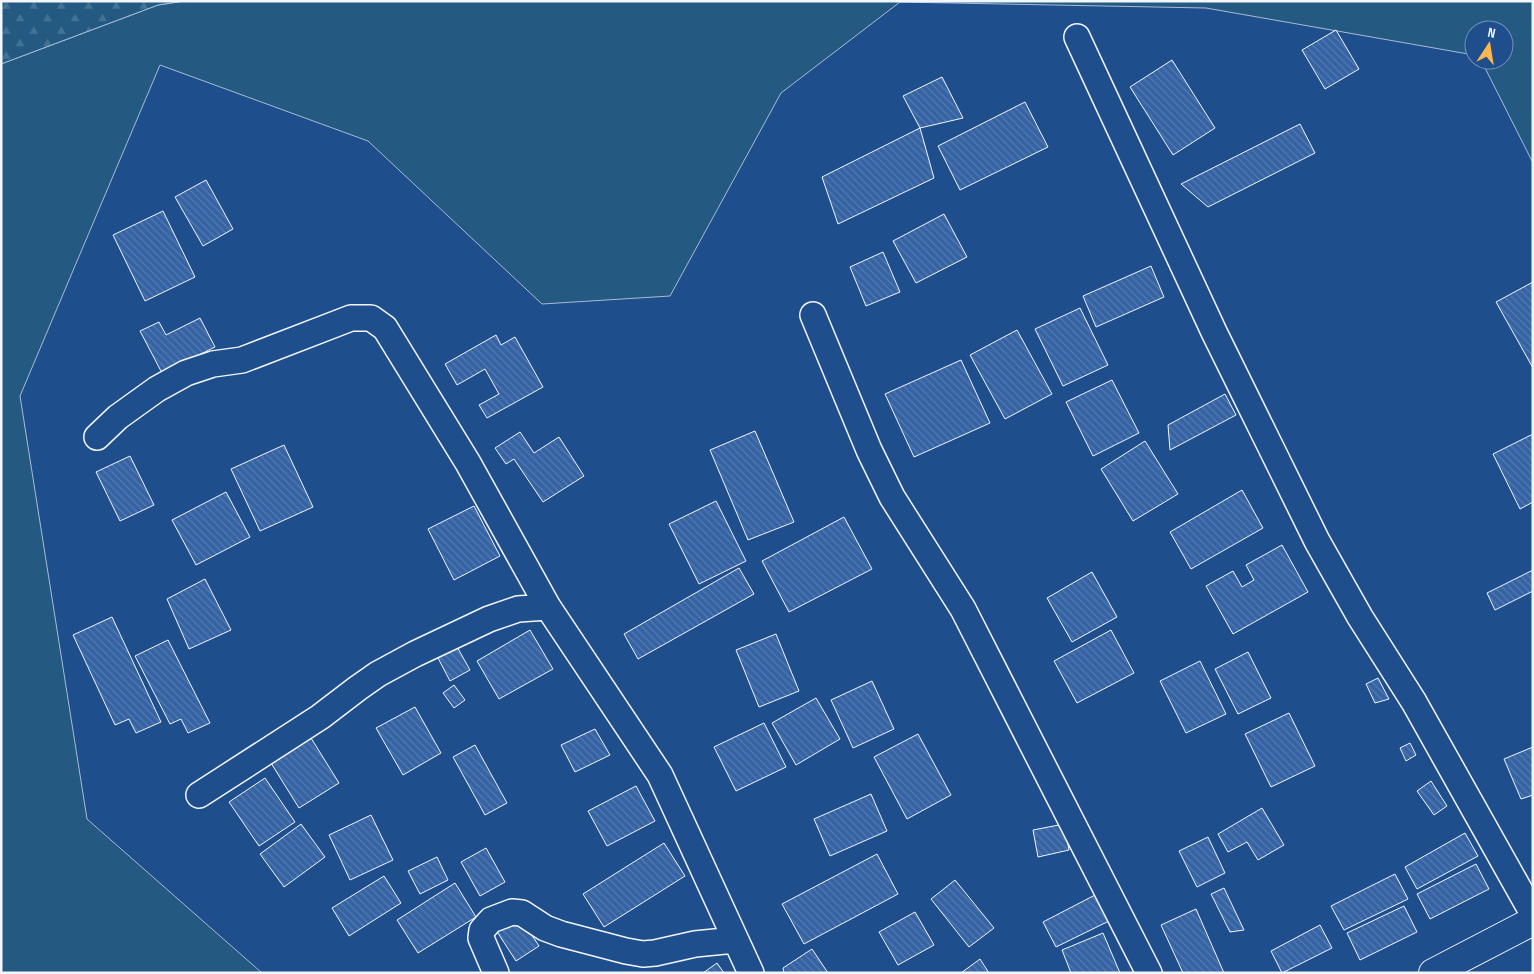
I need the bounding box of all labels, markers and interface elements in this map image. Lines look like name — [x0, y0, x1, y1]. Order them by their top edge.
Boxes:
north arrow — [1464, 20, 1514, 70]
text: N — [1486, 24, 1497, 42]

